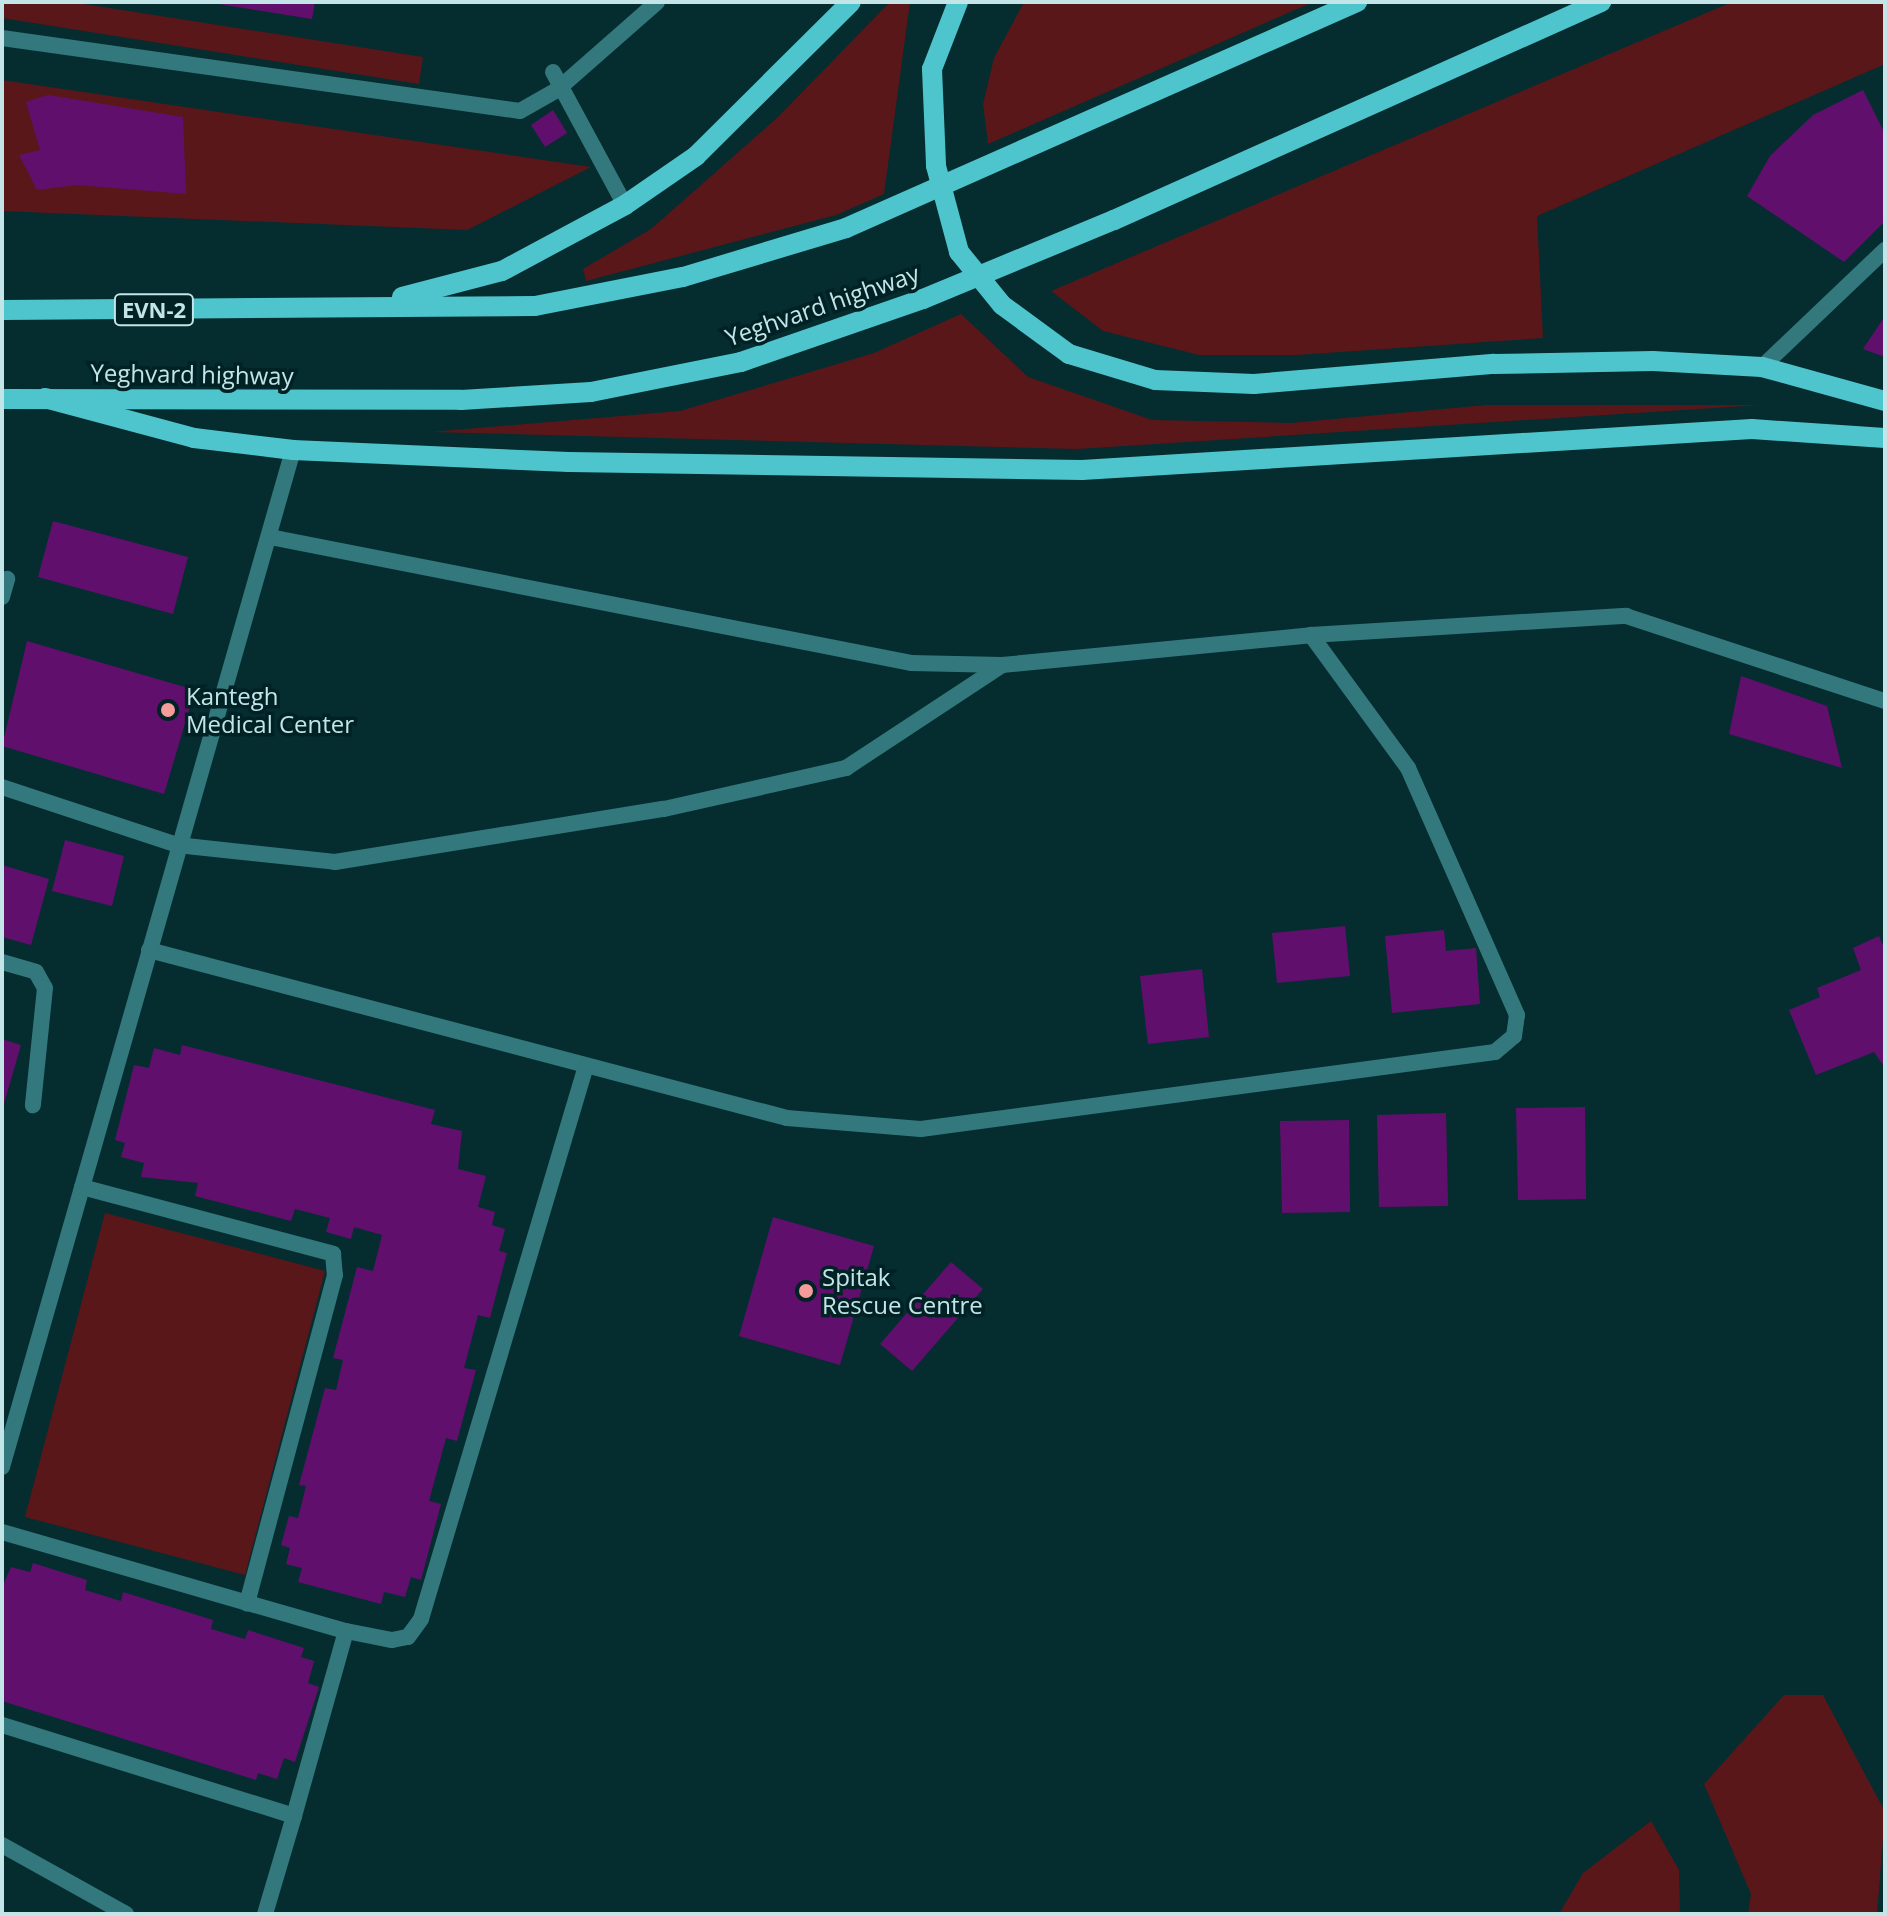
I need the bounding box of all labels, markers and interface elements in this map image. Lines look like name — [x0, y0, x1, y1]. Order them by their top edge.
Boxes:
street label: Yeghvard highway — [721, 258, 923, 352]
road number: EVN-2 — [112, 292, 196, 328]
street label: Yeghvard highway — [90, 358, 294, 390]
place label: Kantegh Medical Center — [186, 682, 354, 738]
marker: Kantegh Medical Center — [157, 699, 179, 721]
place label: Spitak Rescue Centre — [822, 1263, 983, 1319]
marker: Spitak Rescue Centre — [797, 1282, 815, 1300]

